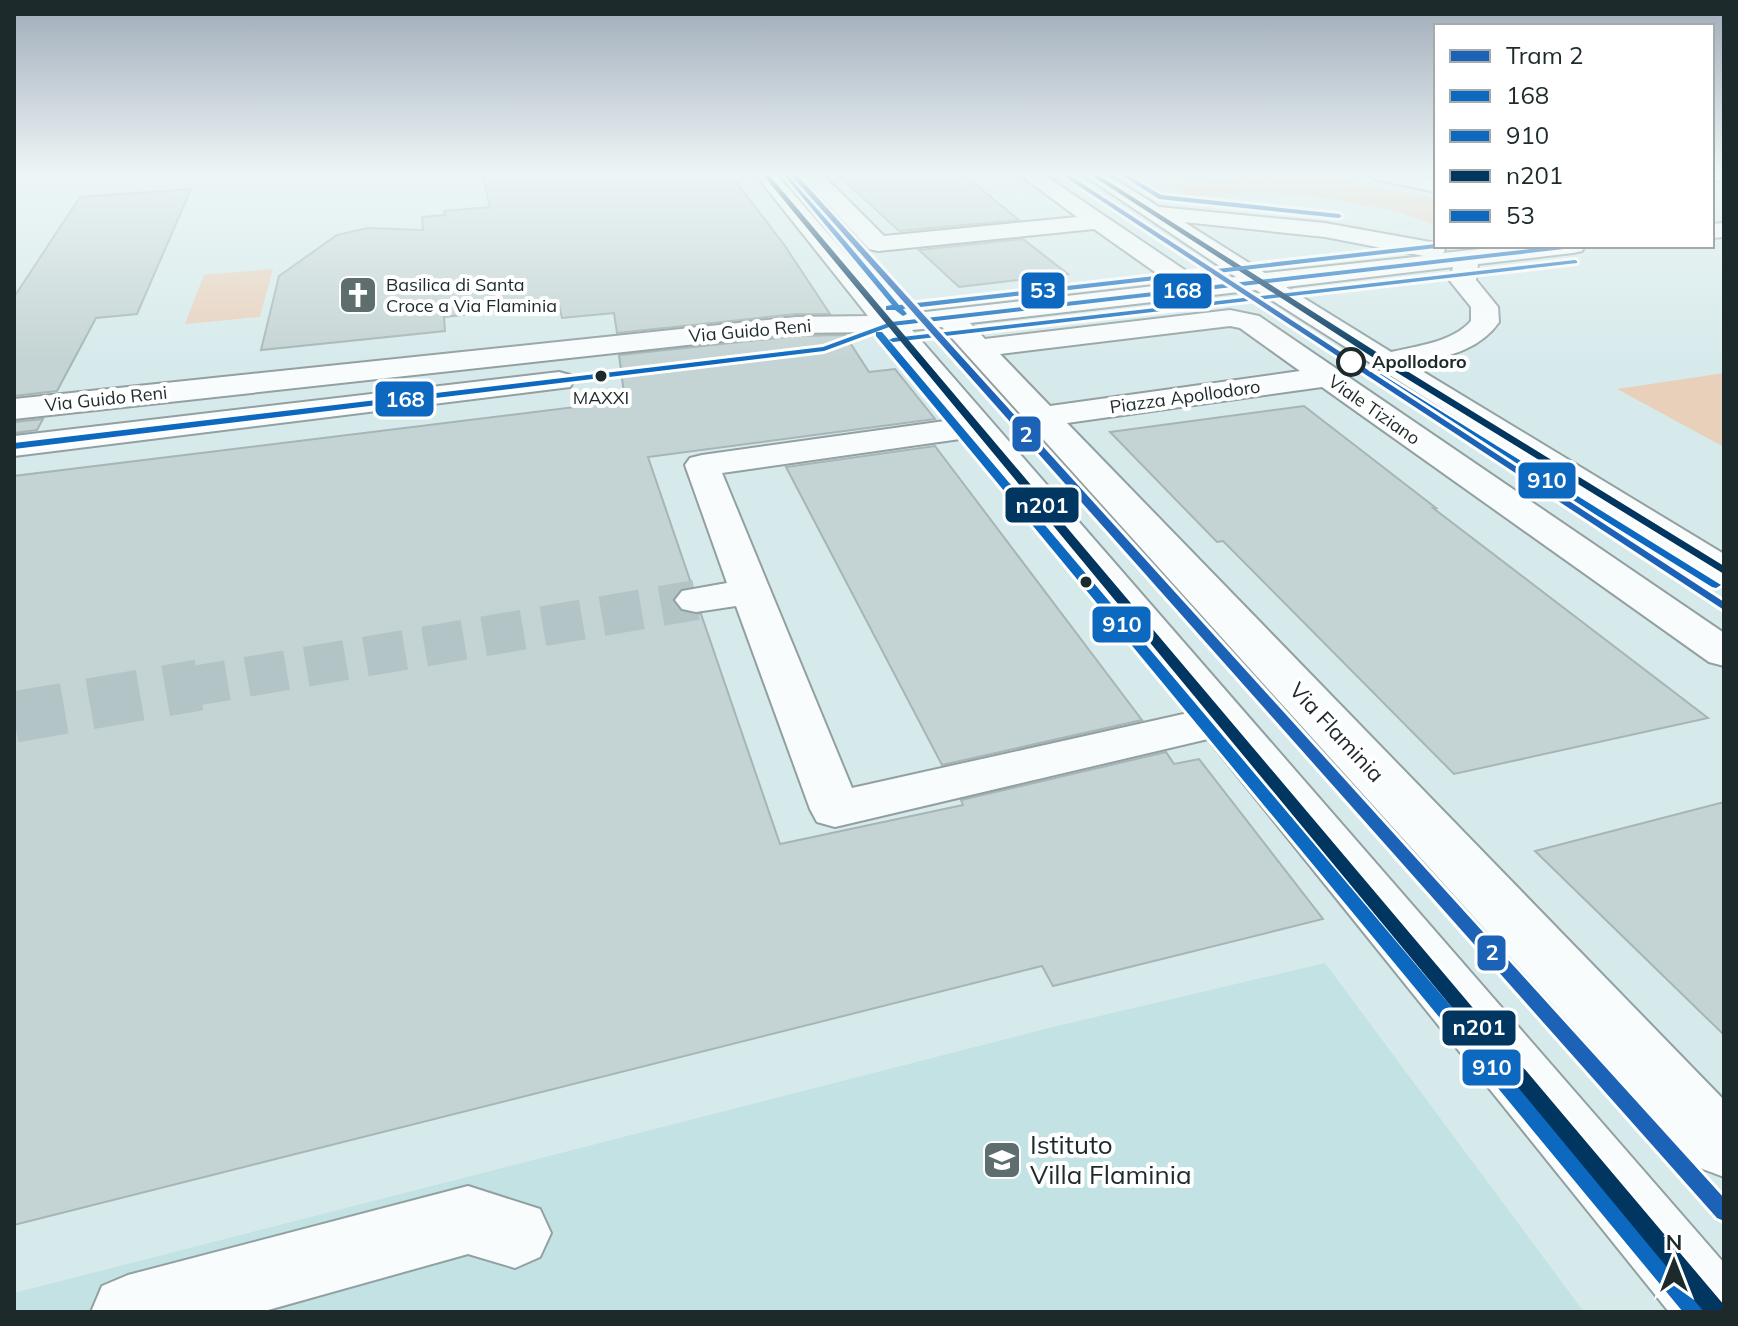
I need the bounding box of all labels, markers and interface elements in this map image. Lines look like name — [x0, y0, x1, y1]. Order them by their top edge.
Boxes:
legend — [1434, 24, 1714, 248]
text: Tram 2 — [1506, 40, 1583, 70]
text: 168 — [1506, 80, 1549, 110]
text: 910 — [1506, 120, 1549, 150]
text: n201 — [1506, 160, 1563, 190]
text: 53 — [1506, 200, 1535, 230]
line badge: 53 — [1020, 271, 1066, 310]
line badge: 168 — [1152, 272, 1213, 310]
place label: Basilica di Santa Croce a Via Flaminia — [386, 273, 557, 317]
church icon: Basilica di Santa Croce a Via Flaminia — [337, 274, 379, 316]
text: 53 — [1030, 276, 1056, 304]
text: 168 — [1162, 276, 1202, 304]
street label: Via Guido Reni — [688, 314, 812, 347]
marker: Apollodoro — [1337, 348, 1365, 376]
place label: Apollodoro — [1372, 350, 1467, 373]
marker: MAXXI — [593, 368, 609, 384]
street label: Viale Tiziano — [1324, 370, 1425, 450]
street label: Piazza Apollodoro — [1108, 375, 1262, 418]
line badge: 168 — [374, 380, 435, 418]
street label: Via Guido Reni — [44, 381, 168, 416]
text: 168 — [385, 385, 425, 413]
place label: MAXXI — [573, 386, 629, 409]
line badge: 2 — [1011, 415, 1042, 453]
text: 2 — [1019, 420, 1033, 448]
line badge: 910 — [1517, 461, 1577, 500]
text: 910 — [1527, 466, 1567, 494]
line badge: n201 — [1004, 486, 1080, 524]
text: n201 — [1016, 491, 1068, 519]
unlabelled marker — [1078, 574, 1094, 590]
line badge: 910 — [1091, 605, 1152, 644]
text: 910 — [1102, 610, 1142, 638]
street label: Via Flaminia — [1284, 676, 1390, 788]
line badge: 2 — [1476, 934, 1507, 972]
text: 2 — [1485, 938, 1499, 966]
line badge: n201 — [1441, 1009, 1517, 1047]
text: n201 — [1453, 1013, 1505, 1041]
line badge: 910 — [1461, 1048, 1522, 1087]
text: 910 — [1472, 1053, 1512, 1081]
place label: Istituto Villa Flaminia — [1030, 1128, 1192, 1191]
school or university icon: Istituto Villa Flaminia — [981, 1139, 1023, 1181]
north arrow — [1634, 1222, 1714, 1302]
text: N — [1666, 1228, 1682, 1256]

